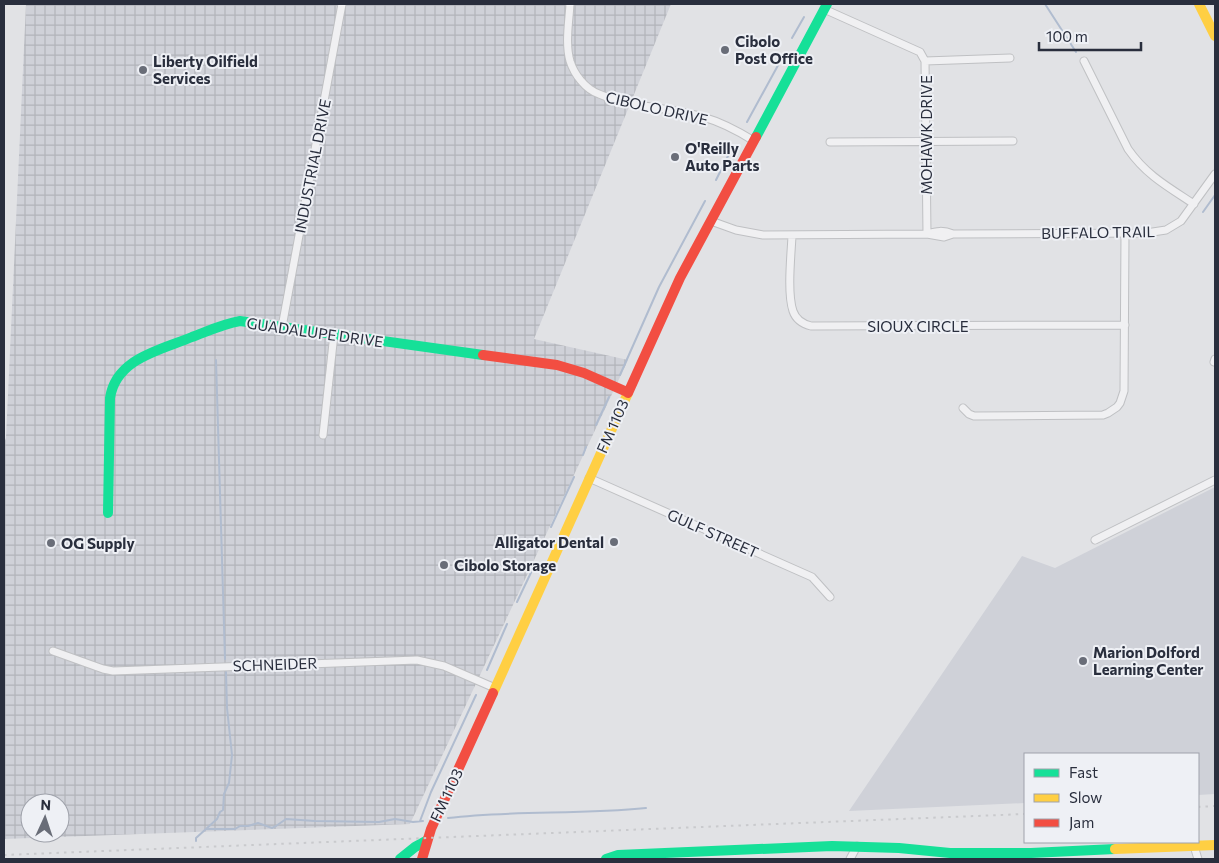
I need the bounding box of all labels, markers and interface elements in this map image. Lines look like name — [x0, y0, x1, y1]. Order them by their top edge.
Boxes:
scale bar — [1039, 20, 1142, 52]
text: 100 m — [1046, 27, 1088, 45]
place label: Cibolo Post Office — [735, 32, 813, 67]
marker: Cibolo Post Office — [719, 44, 731, 56]
place label: Liberty Oilfield Services — [153, 52, 258, 87]
marker: Liberty Oilfield Services — [137, 64, 149, 76]
street label: MOHAWK DRIVE — [917, 75, 935, 195]
street label: CIBOLO DRIVE — [604, 87, 710, 129]
street label: INDUSTRIAL DRIVE — [290, 97, 334, 235]
place label: O'Reilly Auto Parts — [685, 139, 759, 174]
marker: O'Reilly Auto Parts — [669, 151, 681, 163]
street label: BUFFALO TRAIL — [1041, 222, 1155, 242]
street label: GUADALUPE DRIVE — [245, 313, 385, 351]
street label: SIOUX CIRCLE — [867, 317, 969, 335]
street label: FM 1103 — [592, 396, 632, 456]
street label: GULF STREET — [665, 505, 762, 561]
place label: Alligator Dental — [495, 533, 604, 551]
place label: OG Supply — [61, 534, 135, 552]
marker: Alligator Dental — [608, 536, 620, 548]
marker: OG Supply — [45, 537, 57, 549]
place label: Cibolo Storage — [454, 556, 556, 574]
marker: Cibolo Storage — [438, 559, 450, 571]
place label: Marion Dolford Learning Center — [1093, 643, 1204, 678]
street label: SCHNEIDER — [232, 654, 318, 674]
marker: Marion Dolford Learning Center — [1077, 655, 1089, 667]
legend — [1024, 753, 1199, 843]
text: Fast — [1069, 763, 1098, 781]
street label: FM 1103 — [426, 765, 466, 825]
text: Slow — [1069, 788, 1102, 806]
north arrow — [20, 793, 70, 843]
text: N — [40, 796, 51, 813]
text: Jam — [1069, 813, 1094, 831]

